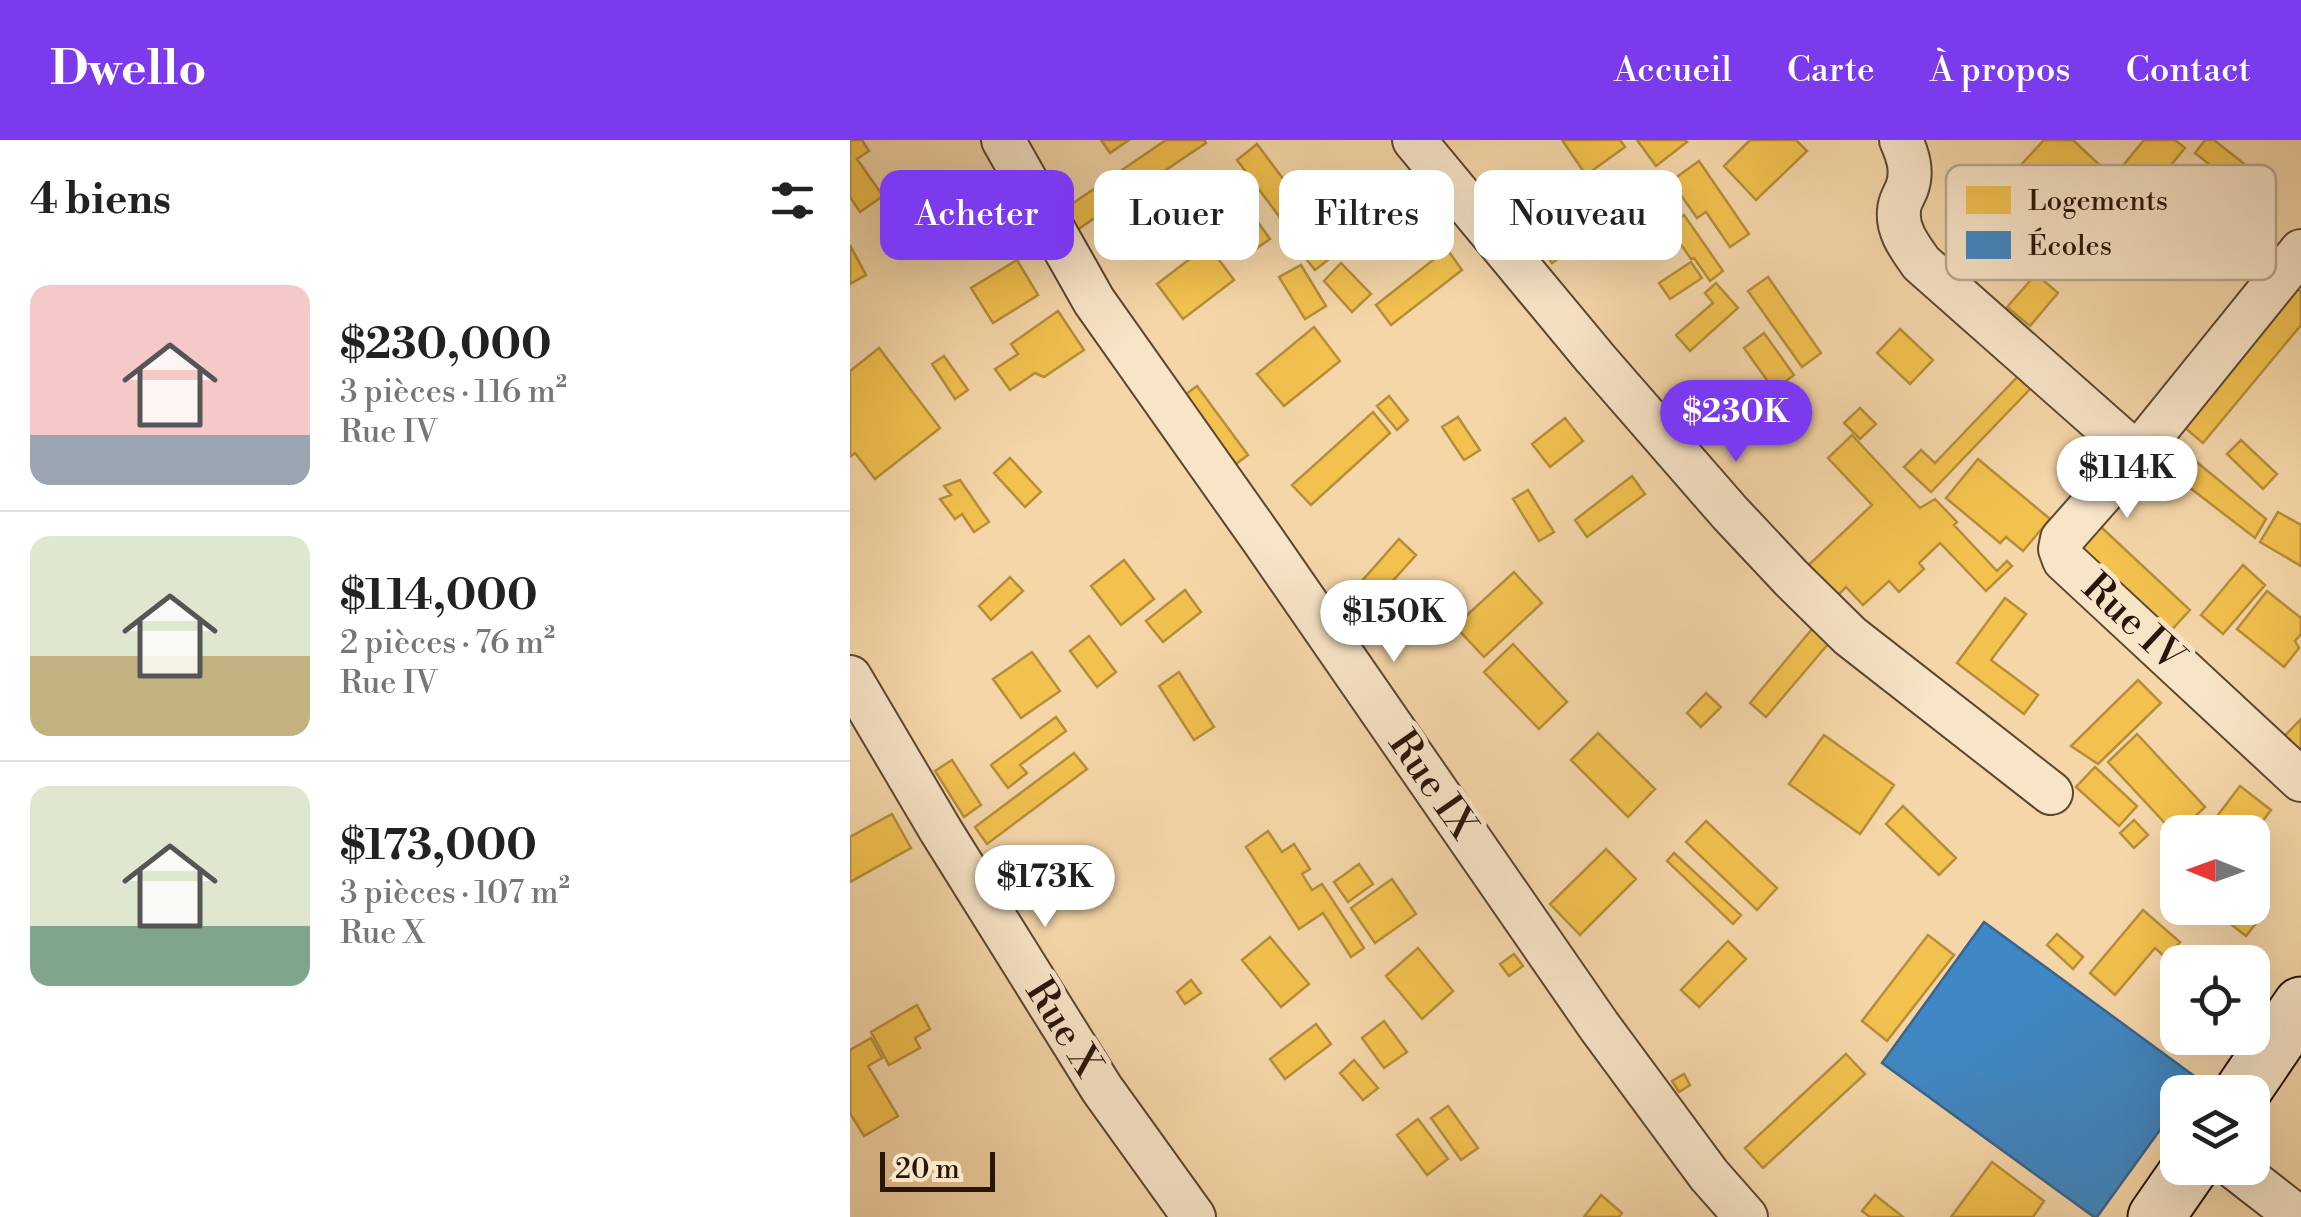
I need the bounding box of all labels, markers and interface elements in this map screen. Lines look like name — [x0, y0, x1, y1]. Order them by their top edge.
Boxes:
text: Dwello — [50, 40, 206, 100]
text: Accueil — [1614, 49, 1732, 92]
text: Carte — [1787, 49, 1875, 92]
text: À propos — [1930, 49, 2071, 92]
text: Contact — [2126, 49, 2251, 92]
legend — [1946, 165, 2276, 280]
chip: Acheter — [880, 170, 1074, 260]
chip: Louer — [1094, 170, 1259, 260]
chip: Filtres — [1279, 170, 1454, 260]
chip: Nouveau — [1474, 170, 1682, 260]
icon: filters — [765, 173, 820, 228]
text: 4 biens — [30, 174, 171, 227]
text: Logements — [2028, 184, 2168, 219]
text: Écoles — [2028, 227, 2112, 264]
text: $230,000 — [340, 319, 552, 372]
icon: home — [110, 325, 230, 445]
text: 3 pièces · 116 m² — [340, 372, 567, 412]
pin: $230K — [1666, 380, 1806, 465]
text: $230K — [1682, 392, 1790, 432]
text: Rue IV — [340, 412, 438, 452]
pin: $114K — [2057, 436, 2197, 521]
text: $114K — [2079, 448, 2175, 488]
street label: Rue IV — [2071, 563, 2195, 683]
text: $114,000 — [340, 570, 537, 623]
icon: home — [110, 576, 230, 696]
pin: $150K — [1324, 580, 1464, 665]
text: $150K — [1342, 592, 1446, 632]
text: 2 pièces · 76 m² — [340, 623, 555, 663]
text: Rue IV — [340, 663, 438, 703]
street label: Rue IX — [1377, 721, 1488, 850]
north arrow — [2160, 815, 2270, 925]
map controls — [2160, 815, 2270, 1185]
text: $173,000 — [340, 820, 537, 873]
icon: home — [110, 826, 230, 946]
pin: $173K — [975, 845, 1115, 930]
text: $173K — [997, 857, 1093, 897]
text: 3 pièces · 107 m² — [340, 873, 570, 913]
text: Rue X — [340, 913, 425, 953]
button: locate — [2160, 945, 2270, 1055]
street label: Rue X — [1014, 970, 1113, 1087]
button: layers — [2160, 1075, 2270, 1185]
scale bar — [880, 1147, 995, 1192]
text: 20 m — [895, 1152, 960, 1187]

